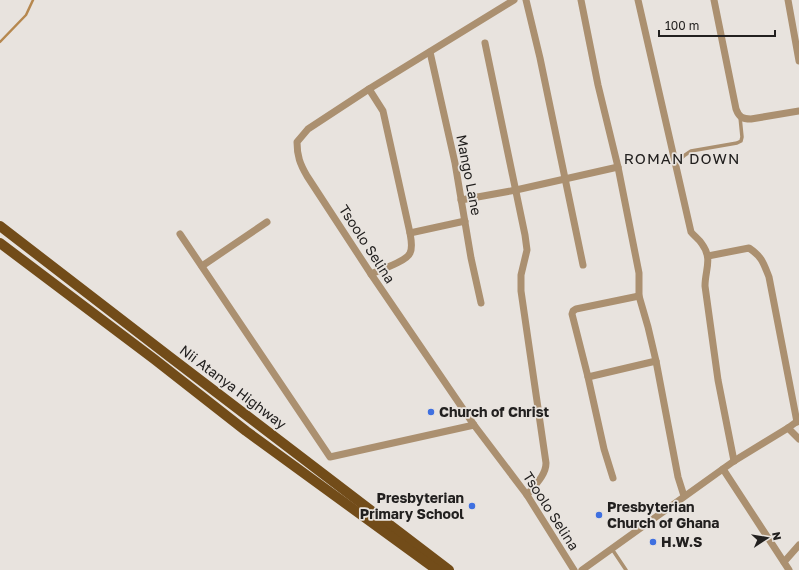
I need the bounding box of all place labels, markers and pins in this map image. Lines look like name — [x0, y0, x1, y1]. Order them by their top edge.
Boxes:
place label: Church of Christ — [439, 403, 549, 420]
marker: Church of Christ — [426, 407, 436, 417]
place label: Presbyterian Primary School — [360, 489, 464, 522]
place label: Presbyterian Church of Ghana — [607, 498, 719, 531]
marker: Presbyterian Primary School — [467, 501, 477, 511]
marker: Presbyterian Church of Ghana — [594, 510, 604, 520]
place label: H.W.S — [661, 533, 702, 550]
marker: H.W.S — [648, 537, 658, 547]

